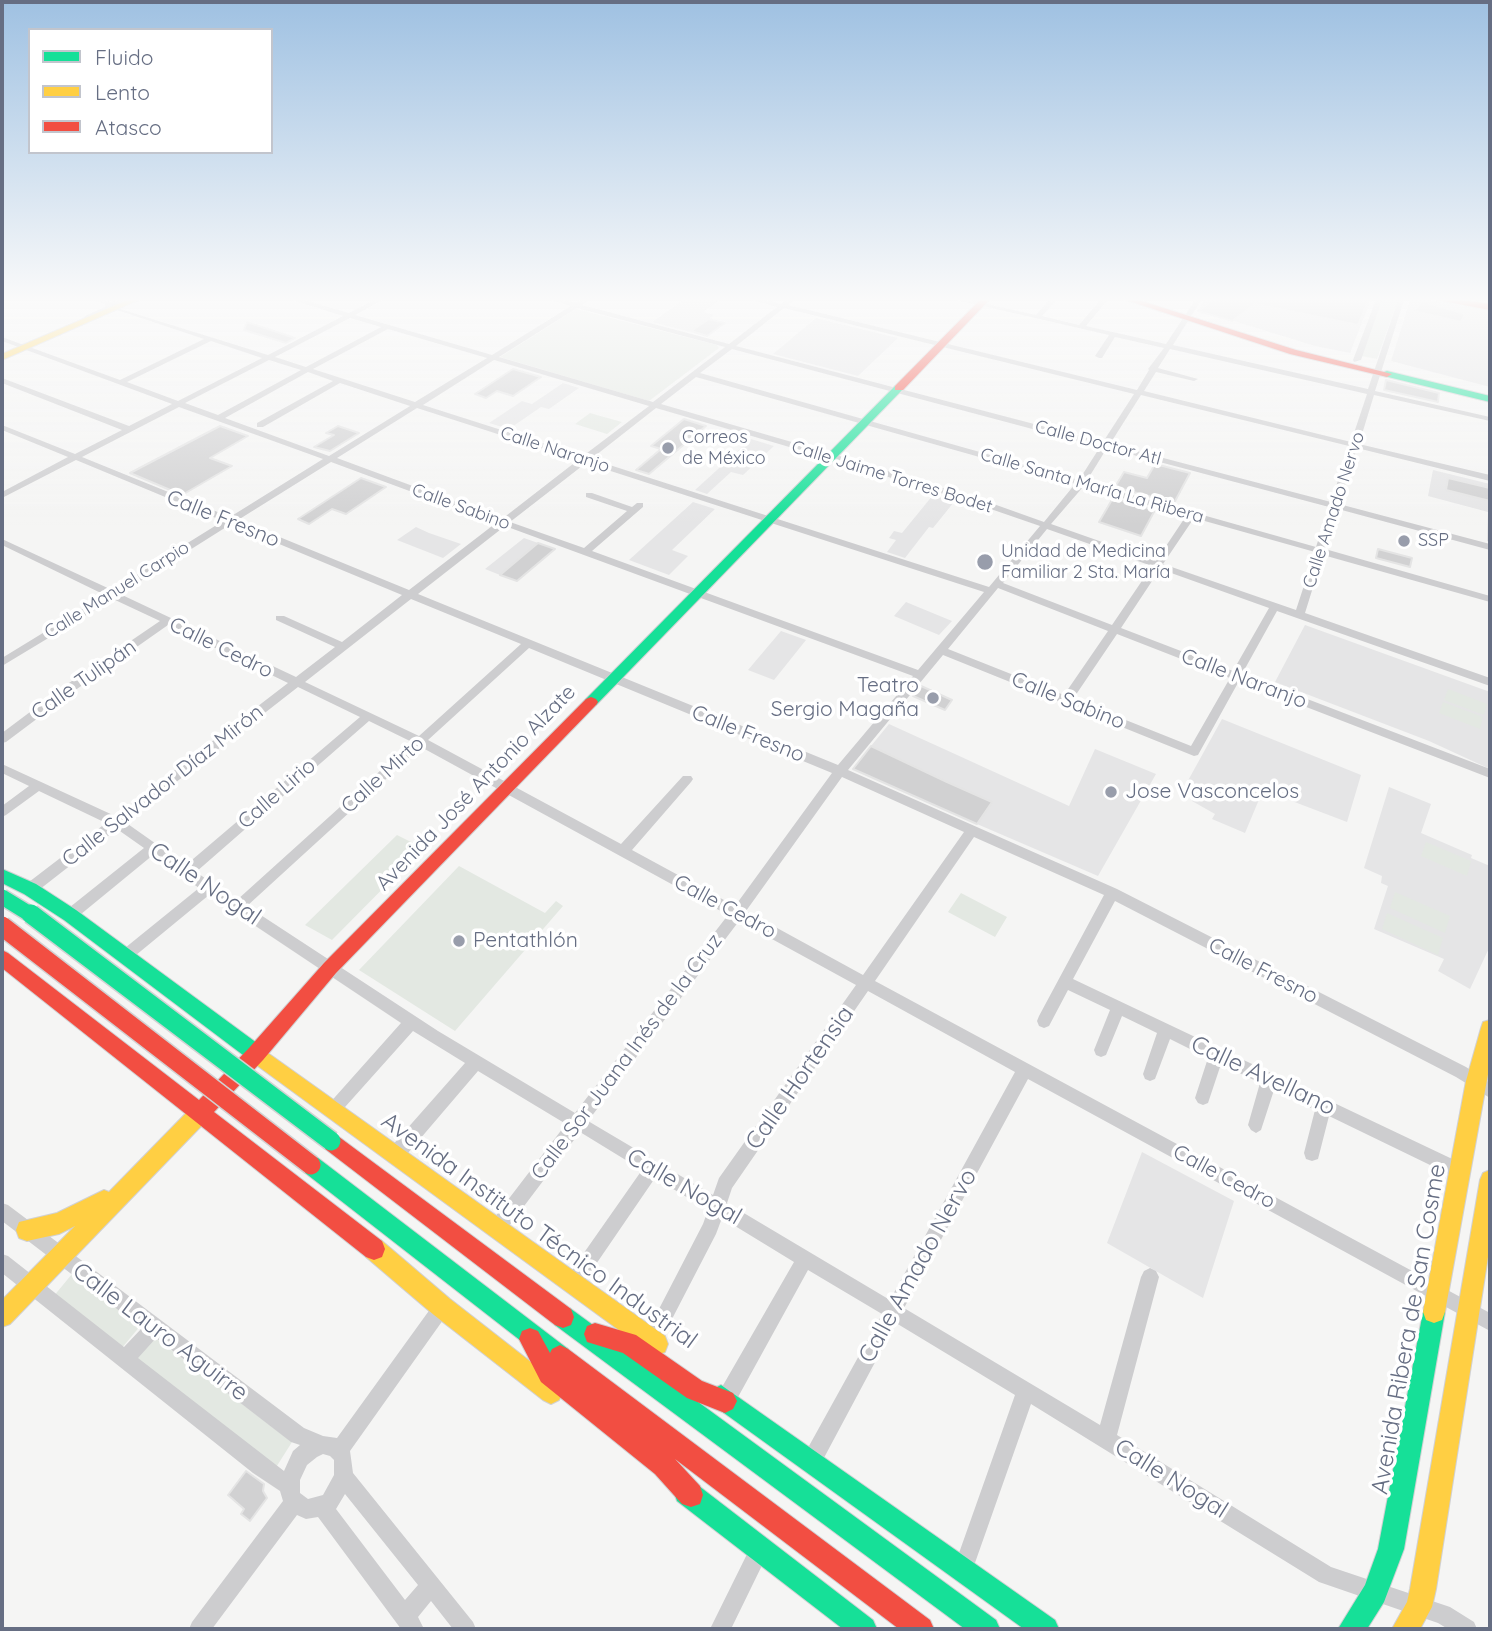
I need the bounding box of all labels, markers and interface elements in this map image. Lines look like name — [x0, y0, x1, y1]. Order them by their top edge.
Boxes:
legend — [28, 28, 273, 154]
text: Fluido — [95, 44, 153, 70]
text: Lento — [95, 79, 150, 105]
text: Atasco — [95, 114, 162, 140]
street label: Calle Doctor Atl — [1033, 416, 1163, 470]
street label: Calle Naranjo — [498, 422, 612, 478]
place label: Correos de México — [682, 427, 766, 470]
street label: Calle Amado Nervo — [1299, 429, 1369, 591]
street label: Calle Jaime Torres Bodet — [789, 436, 995, 518]
marker: Correos de México — [660, 440, 676, 456]
street label: Calle Santa María La Ribera — [978, 444, 1206, 528]
street label: Calle Sabino — [409, 479, 513, 535]
street label: Calle Fresno — [163, 485, 283, 553]
place label: SSP — [1418, 530, 1449, 552]
marker: SSP — [1396, 533, 1412, 549]
street label: Calle Manuel Carpio — [41, 537, 193, 643]
place label: Unidad de Medicina Familiar 2 Sta. María — [1001, 541, 1170, 584]
marker: Unidad de Medicina Familiar 2 Sta. María — [975, 552, 995, 572]
street label: Calle Cedro — [165, 612, 277, 684]
street label: Calle Tulipán — [27, 635, 141, 725]
street label: Calle Naranjo — [1178, 643, 1310, 715]
street label: Calle Sabino — [1008, 667, 1128, 735]
place label: Teatro Sergio Magaña — [771, 673, 919, 723]
street label: Avenida José Antonio Alzate — [371, 680, 581, 896]
marker: Teatro Sergio Magaña — [925, 690, 941, 706]
street label: Calle Salvador Díaz Mirón — [57, 700, 269, 872]
street label: Calle Fresno — [688, 700, 808, 768]
street label: Calle Mirto — [336, 731, 430, 819]
street label: Calle Lirio — [233, 754, 321, 834]
place label: Jose Vasconcelos — [1125, 779, 1299, 805]
marker: Jose Vasconcelos — [1103, 784, 1119, 800]
street label: Calle Nogal — [144, 836, 266, 932]
street label: Calle Cedro — [670, 870, 780, 944]
place label: Pentathlón — [473, 928, 578, 954]
street label: Calle Sor Juana Inés de la Cruz — [526, 929, 728, 1185]
marker: Pentathlón — [451, 933, 467, 949]
street label: Calle Fresno — [1204, 933, 1322, 1009]
street label: Calle Hortensia — [740, 1001, 860, 1155]
street label: Calle Avellano — [1186, 1030, 1340, 1122]
street label: Avenida Instituto Técnico Industrial — [375, 1107, 703, 1355]
street label: Calle Cedro — [1169, 1140, 1279, 1214]
street label: Calle Nogal — [621, 1143, 747, 1231]
street label: Avenida Ribera de San Cosme — [1366, 1162, 1452, 1496]
street label: Calle Amado Nervo — [853, 1164, 983, 1368]
street label: Calle Lauro Aguirre — [67, 1257, 253, 1407]
street label: Calle Nogal — [1109, 1433, 1233, 1525]

